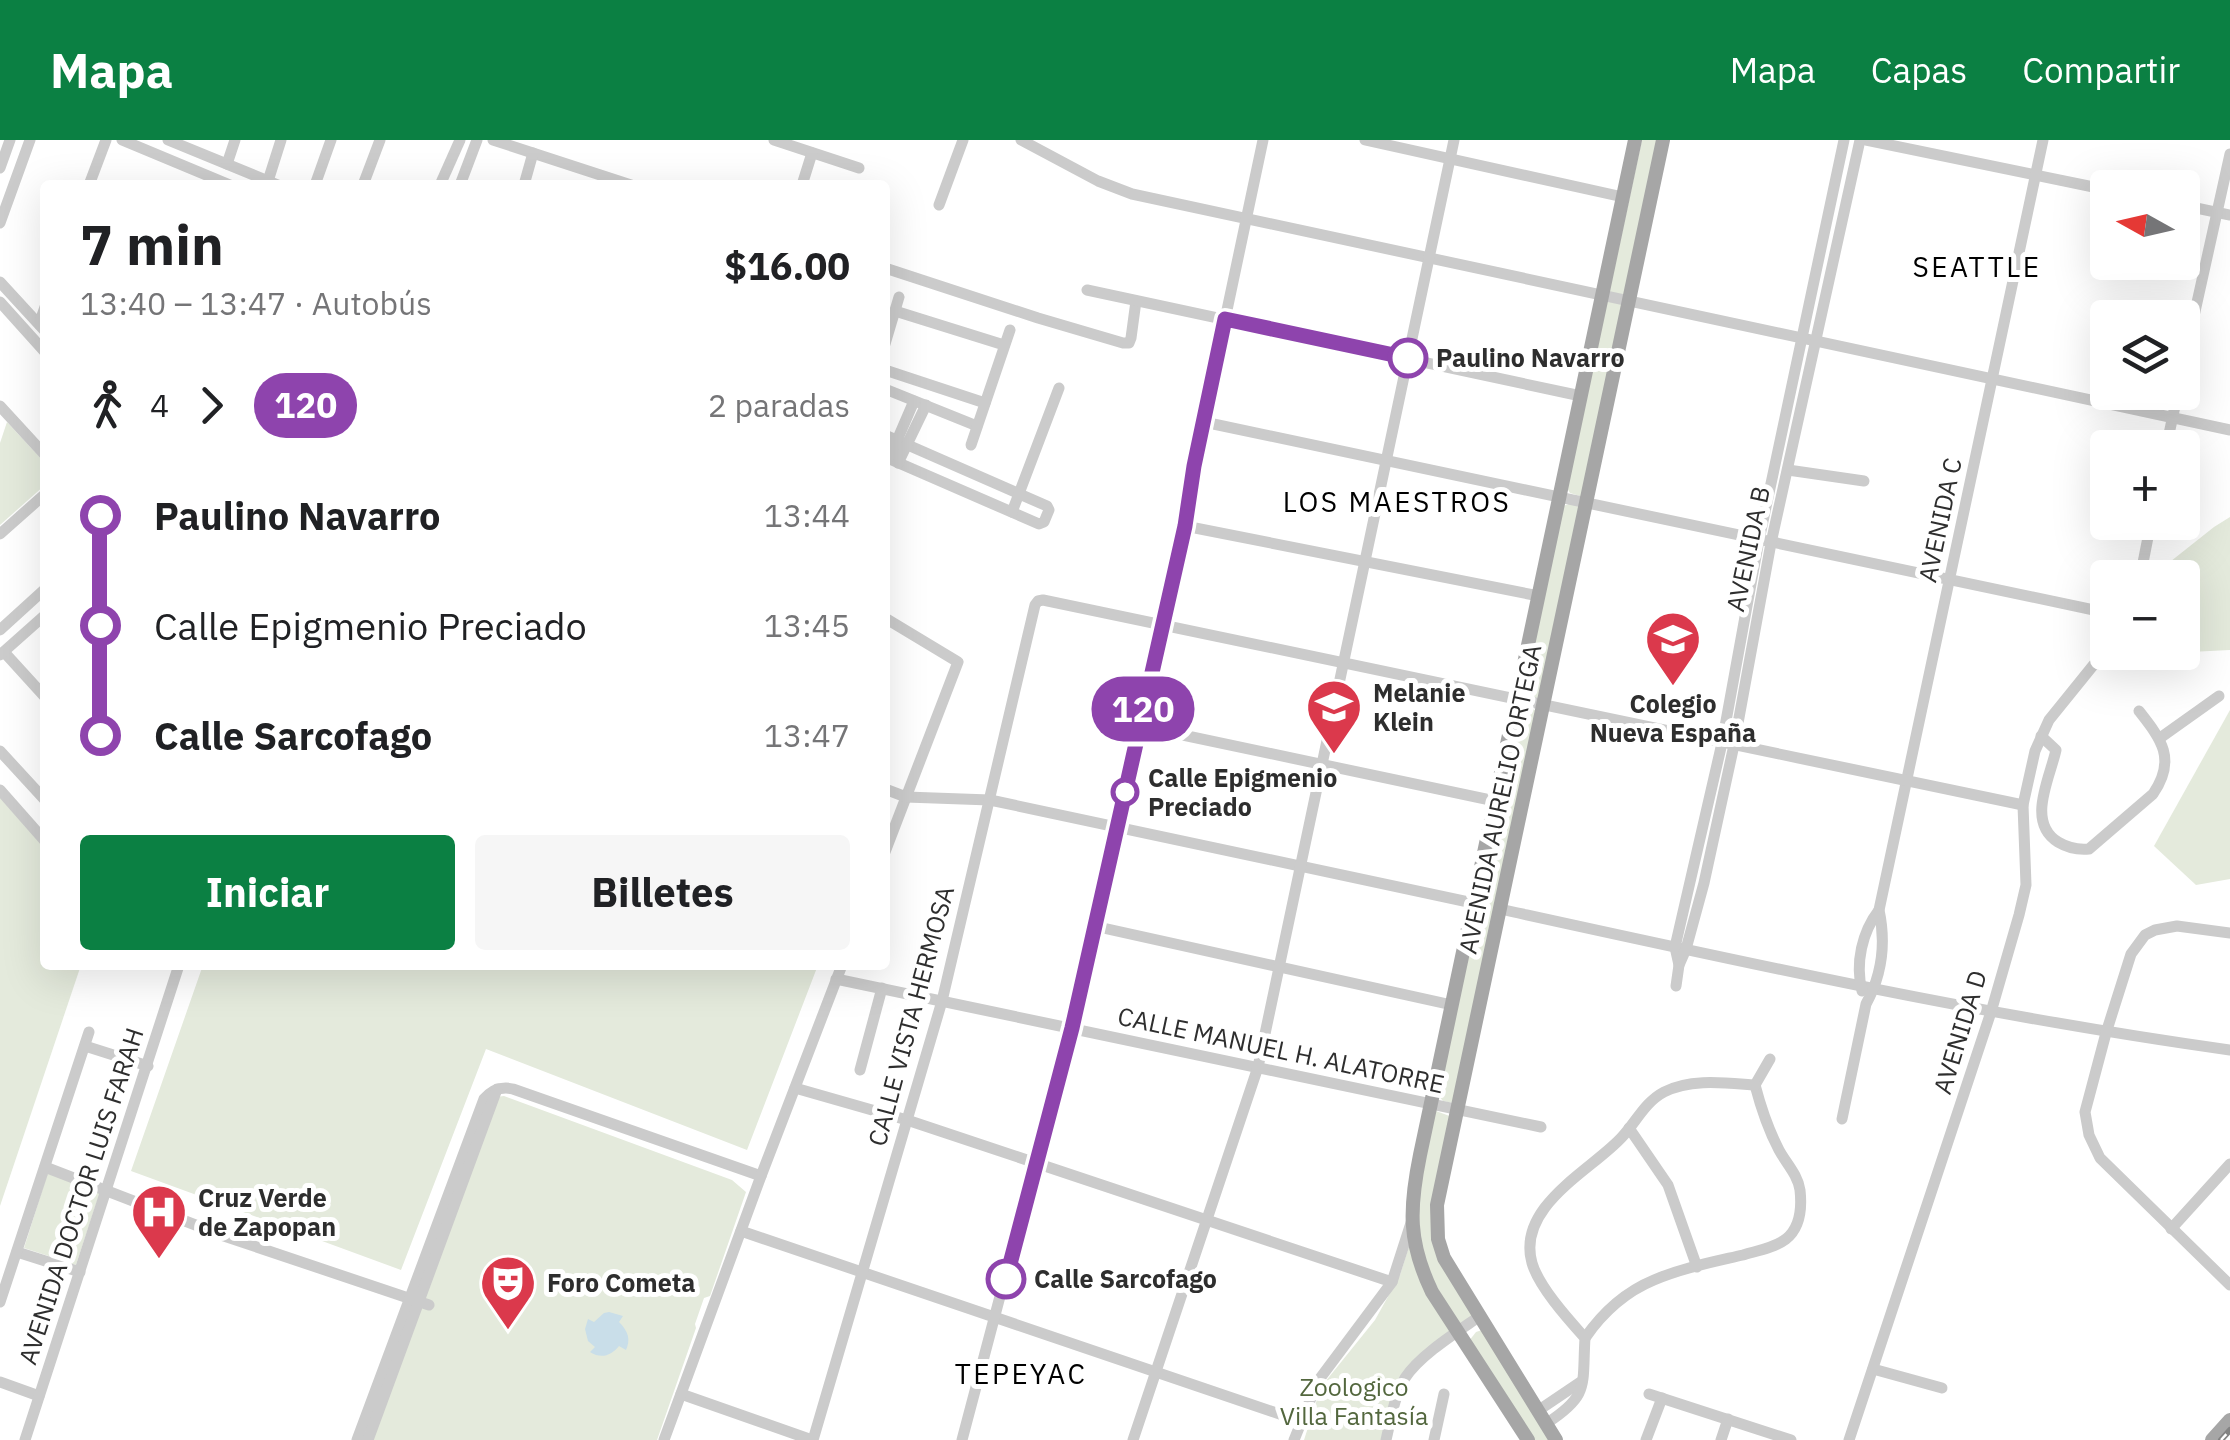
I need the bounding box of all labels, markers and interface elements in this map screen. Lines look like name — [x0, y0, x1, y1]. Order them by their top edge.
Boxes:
text: Mapa — [50, 39, 173, 101]
text: Mapa — [1730, 47, 1816, 93]
text: Capas — [1871, 47, 1967, 93]
text: Compartir — [2022, 47, 2180, 93]
north arrow — [2090, 170, 2200, 280]
map controls — [2090, 170, 2200, 670]
text: 7 min — [80, 209, 224, 280]
text: $16.00 — [724, 241, 850, 290]
district label: SEATTLE — [1912, 248, 2042, 285]
text: 13:40 – 13:47 · Autobús — [80, 282, 432, 324]
button: layers — [2090, 300, 2200, 410]
marker: Paulino Navarro — [1389, 339, 1427, 377]
place label: Paulino Navarro — [1436, 341, 1624, 374]
icon: walk — [80, 378, 135, 433]
icon: forward — [184, 378, 239, 433]
text: 120 — [274, 382, 337, 428]
text: 4 — [150, 384, 169, 426]
text: 2 paradas — [708, 384, 850, 426]
button: + — [2090, 430, 2200, 540]
street label: AVENIDA C — [1910, 455, 1969, 585]
district label: LOS MAESTROS — [1283, 483, 1511, 520]
street label: AVENIDA B — [1718, 483, 1777, 615]
text: Paulino Navarro — [154, 491, 440, 540]
text: 13:44 — [764, 494, 850, 536]
button: − — [2090, 560, 2200, 670]
text: Calle Epigmenio Preciado — [154, 601, 587, 650]
text: 13:45 — [764, 604, 850, 646]
school or university icon: Colegio Nueva España — [1643, 609, 1703, 688]
street label: AVENIDA AURELIO ORTEGA — [1451, 641, 1548, 957]
line badge: 120 — [1086, 676, 1200, 742]
place label: Melanie Klein — [1373, 676, 1465, 738]
school or university icon: Melanie Klein — [1304, 677, 1364, 756]
text: 120 — [1111, 686, 1175, 732]
place label: Colegio Nueva España — [1590, 687, 1756, 749]
text: Calle Sarcofago — [154, 711, 432, 760]
text: 13:47 — [764, 714, 850, 756]
place label: Calle Epigmenio Preciado — [1148, 761, 1337, 823]
marker: Calle Epigmenio Preciado — [1112, 779, 1138, 805]
button: Iniciar — [80, 835, 455, 950]
button: Billetes — [475, 835, 850, 950]
street label: CALLE VISTA HERMOSA — [860, 882, 961, 1150]
street label: AVENIDA D — [1925, 966, 1994, 1098]
street label: CALLE MANUEL H. ALATORRE — [1115, 999, 1447, 1100]
street label: AVENIDA DOCTOR LUIS FARAH — [10, 1023, 151, 1368]
place label: Cruz Verde de Zapopan — [198, 1181, 336, 1243]
hospital icon: Cruz Verde de Zapopan — [129, 1182, 189, 1261]
theatre icon: Foro Cometa — [478, 1253, 538, 1332]
marker: Calle Sarcofago — [987, 1260, 1025, 1298]
place label: Calle Sarcofago — [1034, 1262, 1217, 1295]
place label: Foro Cometa — [547, 1266, 695, 1299]
district label: TEPEYAC — [955, 1355, 1087, 1392]
park label: Zoologico Villa Fantasía — [1280, 1370, 1428, 1432]

